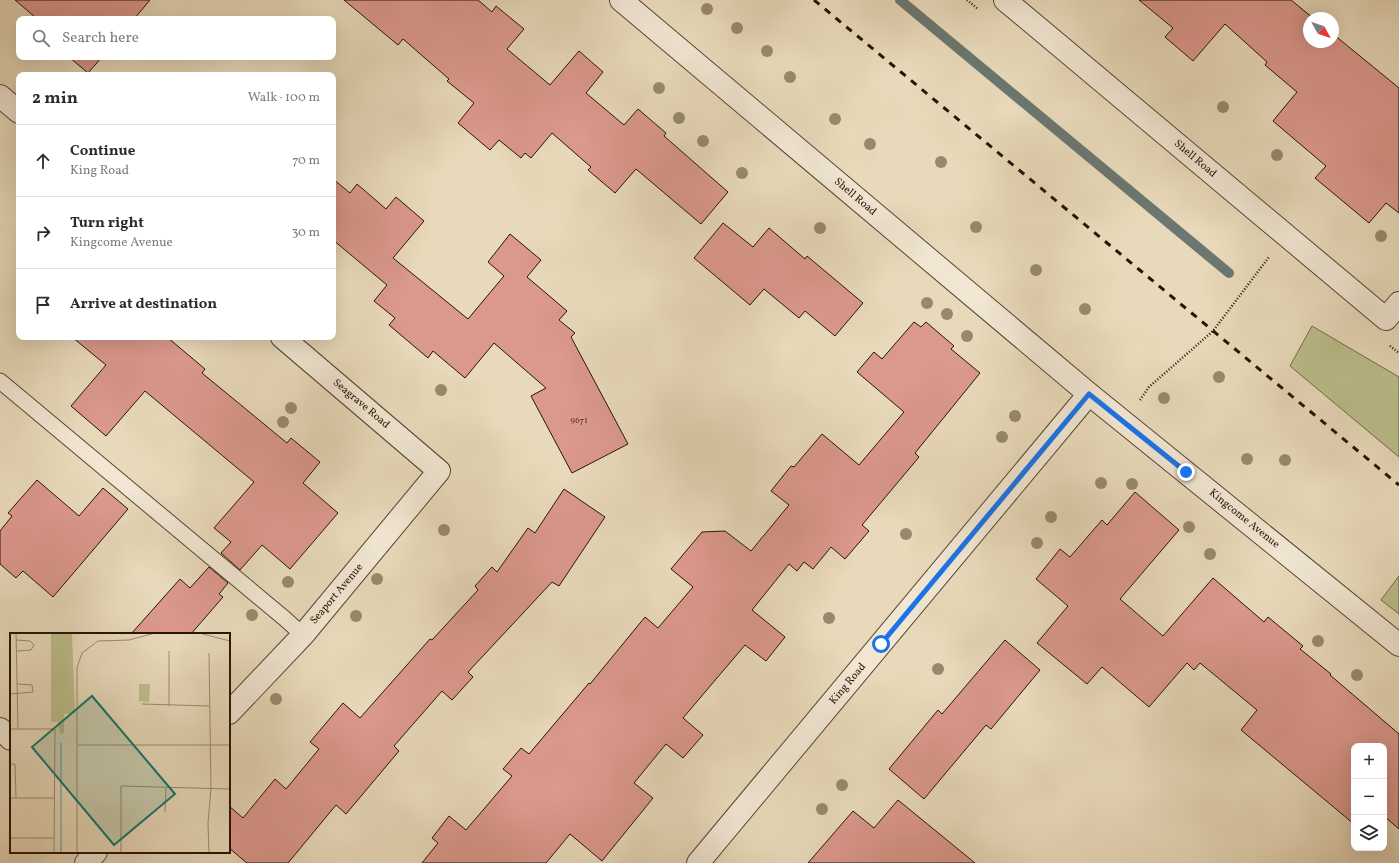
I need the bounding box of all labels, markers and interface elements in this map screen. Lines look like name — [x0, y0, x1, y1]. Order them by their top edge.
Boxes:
north arrow — [1303, 12, 1339, 48]
search box — [16, 16, 336, 60]
icon: search — [30, 27, 52, 49]
text: Search here — [62, 28, 139, 49]
text: 2 min — [32, 87, 78, 110]
text: Walk · 100 m — [248, 89, 320, 107]
street label: Shell Road — [1170, 137, 1220, 181]
text: Continue — [70, 141, 135, 162]
icon: ahead — [32, 150, 54, 172]
text: 70 m — [292, 152, 320, 170]
text: King Road — [70, 162, 129, 180]
street label: Shell Road — [830, 175, 880, 219]
text: Turn right — [70, 213, 144, 234]
icon: right — [32, 222, 54, 244]
text: 30 m — [292, 224, 320, 242]
text: Kingcome Avenue — [70, 234, 173, 252]
icon: arrive — [32, 294, 54, 316]
text: Arrive at destination — [70, 294, 217, 315]
street label: Seagrave Road — [329, 376, 393, 432]
house number: 9671 — [570, 414, 588, 427]
route end — [1177, 463, 1195, 481]
street label: Kingcome Avenue — [1206, 486, 1282, 552]
street label: Seaport Avenue — [307, 560, 367, 628]
inset map — [10, 633, 230, 853]
route start — [872, 635, 890, 653]
street label: King Road — [826, 660, 870, 708]
map controls — [1351, 743, 1387, 851]
button: + — [1351, 743, 1387, 779]
button: − — [1351, 779, 1387, 815]
button: layers — [1351, 815, 1387, 851]

